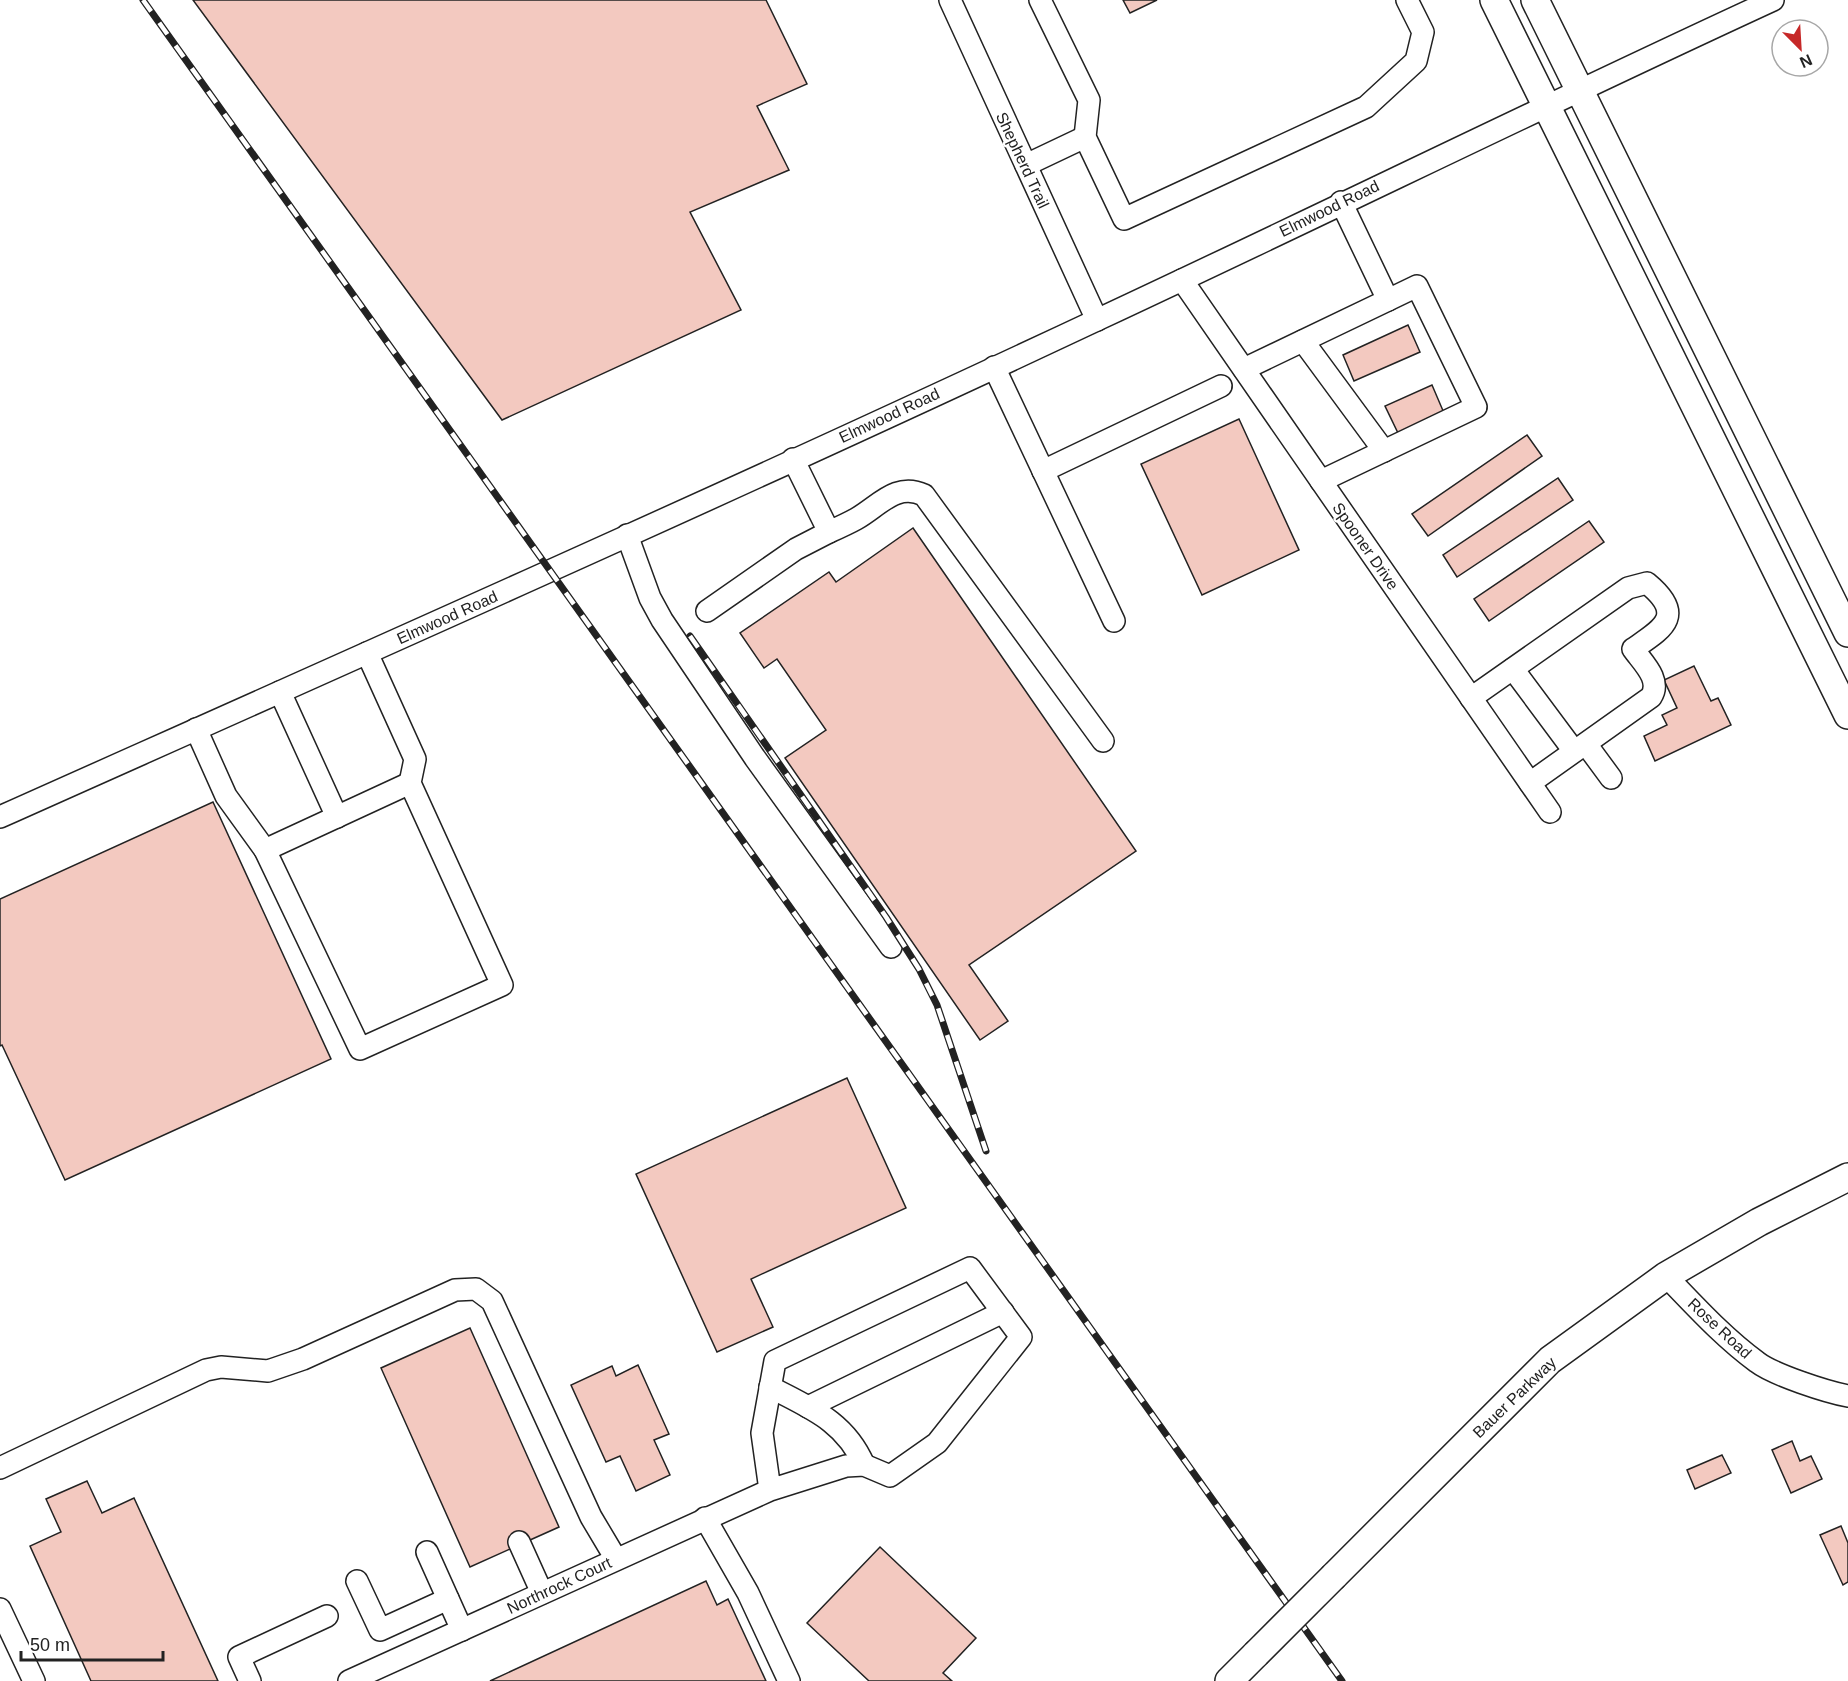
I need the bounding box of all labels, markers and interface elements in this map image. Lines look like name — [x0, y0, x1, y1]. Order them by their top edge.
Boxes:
north arrow — [1770, 18, 1830, 78]
text: N — [1797, 51, 1815, 71]
street label: Shepherd Trail — [993, 109, 1052, 211]
street label: Elmwood Road — [1277, 177, 1382, 240]
street label: Elmwood Road — [836, 385, 942, 446]
street label: Spooner Drive — [1329, 500, 1402, 593]
street label: Elmwood Road — [394, 588, 500, 647]
street label: Rose Road — [1685, 1295, 1755, 1362]
street label: Bauer Parkway — [1469, 1354, 1559, 1441]
street label: Northrock Court — [504, 1554, 614, 1617]
scale bar — [21, 1624, 164, 1662]
text: 50 m — [30, 1635, 70, 1655]

